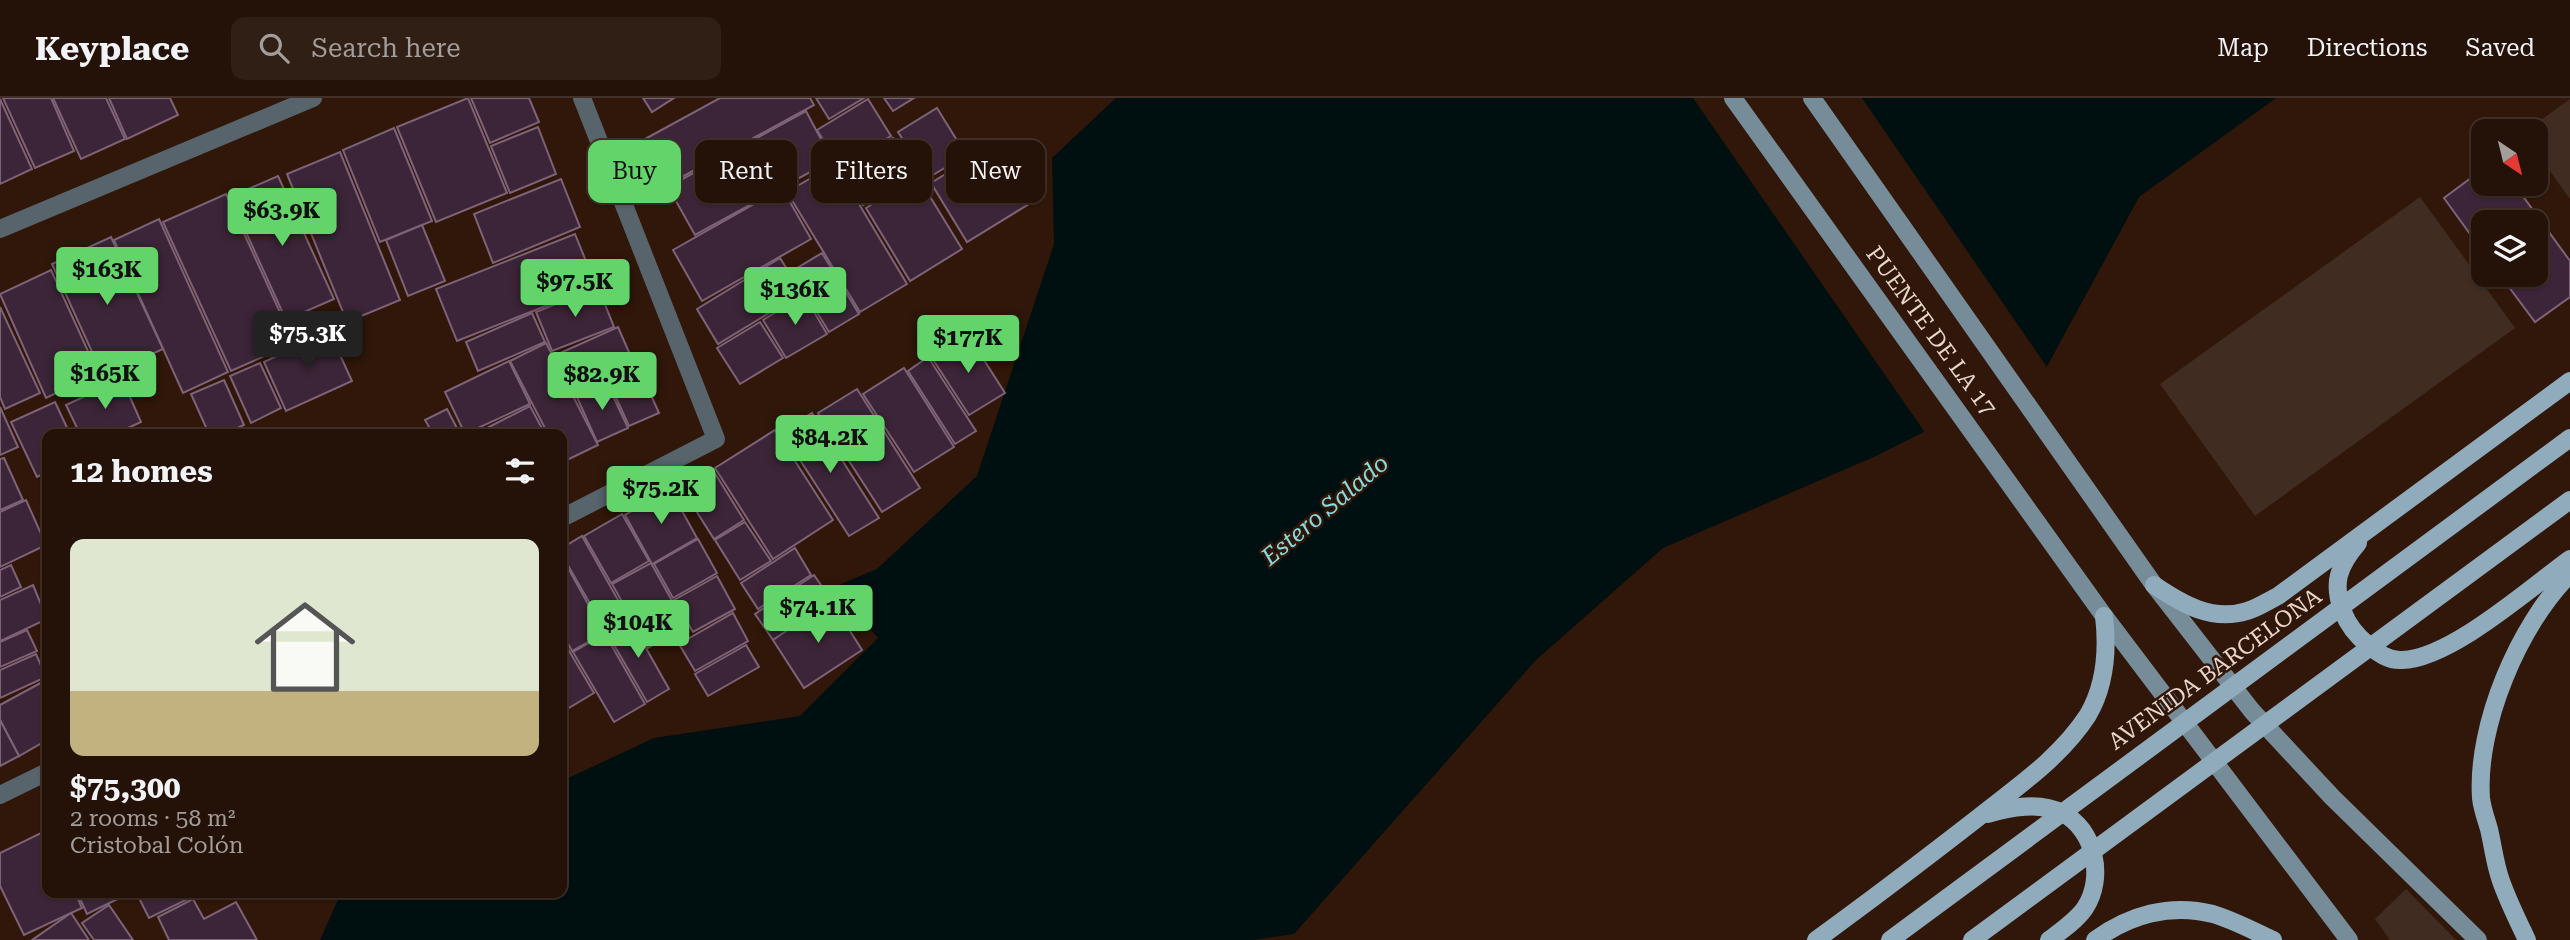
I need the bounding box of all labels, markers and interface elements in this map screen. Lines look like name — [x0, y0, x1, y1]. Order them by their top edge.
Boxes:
search box — [231, 17, 721, 80]
text: Keyplace — [35, 29, 189, 68]
icon: search — [255, 29, 293, 67]
text: Search here — [311, 33, 460, 63]
text: Map — [2217, 34, 2269, 62]
text: Directions — [2307, 34, 2427, 62]
text: Saved — [2465, 34, 2535, 62]
north arrow — [2471, 119, 2548, 196]
map controls — [2471, 119, 2548, 287]
chip: Buy — [588, 140, 681, 203]
chip: Rent — [695, 140, 797, 203]
chip: Filters — [811, 140, 932, 203]
chip: New — [946, 140, 1045, 203]
pin: $63.9K — [225, 188, 339, 248]
text: $63.9K — [244, 197, 320, 224]
button: layers — [2471, 210, 2548, 287]
street label: PUENTE DE LA 17 — [1860, 241, 2002, 421]
pin: $163K — [58, 248, 156, 307]
text: $163K — [72, 256, 142, 283]
pin: $97.5K — [518, 260, 632, 319]
text: $97.5K — [537, 268, 613, 295]
pin: $136K — [746, 268, 844, 327]
text: $136K — [760, 276, 830, 303]
pin: $75.3K — [251, 312, 365, 371]
pin: $177K — [919, 316, 1017, 375]
text: $75.3K — [270, 320, 346, 347]
text: $177K — [933, 324, 1003, 351]
pin: $165K — [56, 352, 154, 411]
pin: $82.9K — [545, 352, 659, 412]
text: $165K — [70, 360, 140, 387]
text: $82.9K — [564, 361, 640, 388]
pin: $84.2K — [773, 416, 887, 475]
text: $84.2K — [792, 424, 868, 451]
water label: Estero Salado — [1255, 449, 1394, 572]
icon: filters — [501, 452, 539, 490]
text: 12 homes — [70, 454, 213, 489]
pin: $75.2K — [604, 466, 718, 526]
text: $75.2K — [623, 475, 699, 502]
street label: AVENIDA BARCELONA — [2103, 583, 2327, 755]
icon: home — [242, 584, 368, 710]
pin: $74.1K — [761, 586, 875, 645]
text: $74.1K — [780, 594, 856, 621]
pin: $104K — [589, 601, 687, 660]
text: $104K — [603, 609, 673, 636]
text: $75,300 — [70, 770, 181, 805]
text: 2 rooms · 58 m² — [70, 805, 236, 832]
text: Cristobal Colón — [70, 832, 244, 859]

